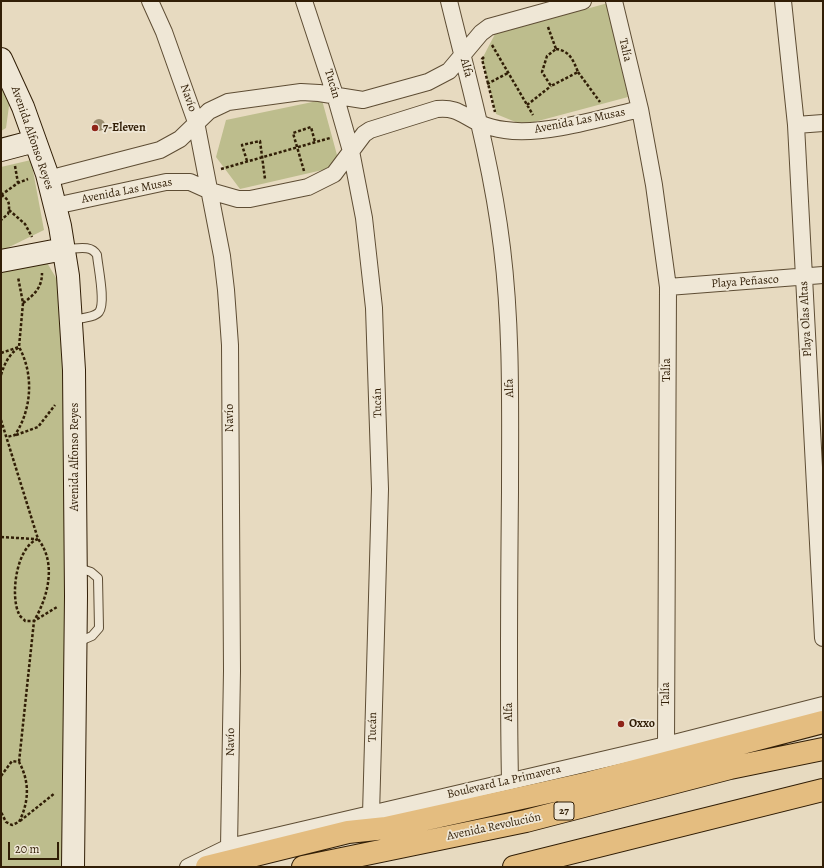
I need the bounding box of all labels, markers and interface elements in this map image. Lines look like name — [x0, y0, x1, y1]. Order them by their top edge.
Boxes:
street label: Talía — [615, 37, 635, 63]
street label: Alfa — [457, 57, 475, 79]
street label: Tucán — [321, 68, 343, 100]
street label: Navío — [177, 82, 199, 114]
street label: Avenida Alfonso Reyes — [8, 84, 56, 192]
street label: Avenida Las Musas — [533, 105, 627, 137]
place label: 7-Eleven — [103, 121, 146, 135]
marker: 7-Eleven — [90, 123, 100, 133]
street label: Avenida Las Musas — [80, 175, 174, 207]
street label: Playa Peñasco — [711, 272, 779, 292]
street label: Playa Olas Altas — [797, 281, 815, 357]
street label: Talía — [660, 358, 674, 382]
street label: Alfa — [502, 378, 518, 398]
street label: Tucán — [371, 388, 385, 418]
street label: Avenida Alfonso Reyes — [68, 403, 82, 511]
street label: Navío — [223, 404, 237, 432]
street label: Talía — [659, 682, 673, 706]
street label: Alfa — [502, 702, 516, 722]
street label: Tucán — [366, 712, 380, 742]
place label: Oxxo — [629, 717, 655, 731]
marker: Oxxo — [616, 719, 626, 729]
street label: Navío — [224, 728, 238, 756]
street label: Boulevard La Primavera — [446, 762, 562, 802]
road number: 27 — [554, 802, 574, 820]
street label: Avenida Revolución — [446, 810, 542, 844]
scale bar — [10, 834, 61, 860]
text: 20 m — [15, 841, 39, 857]

